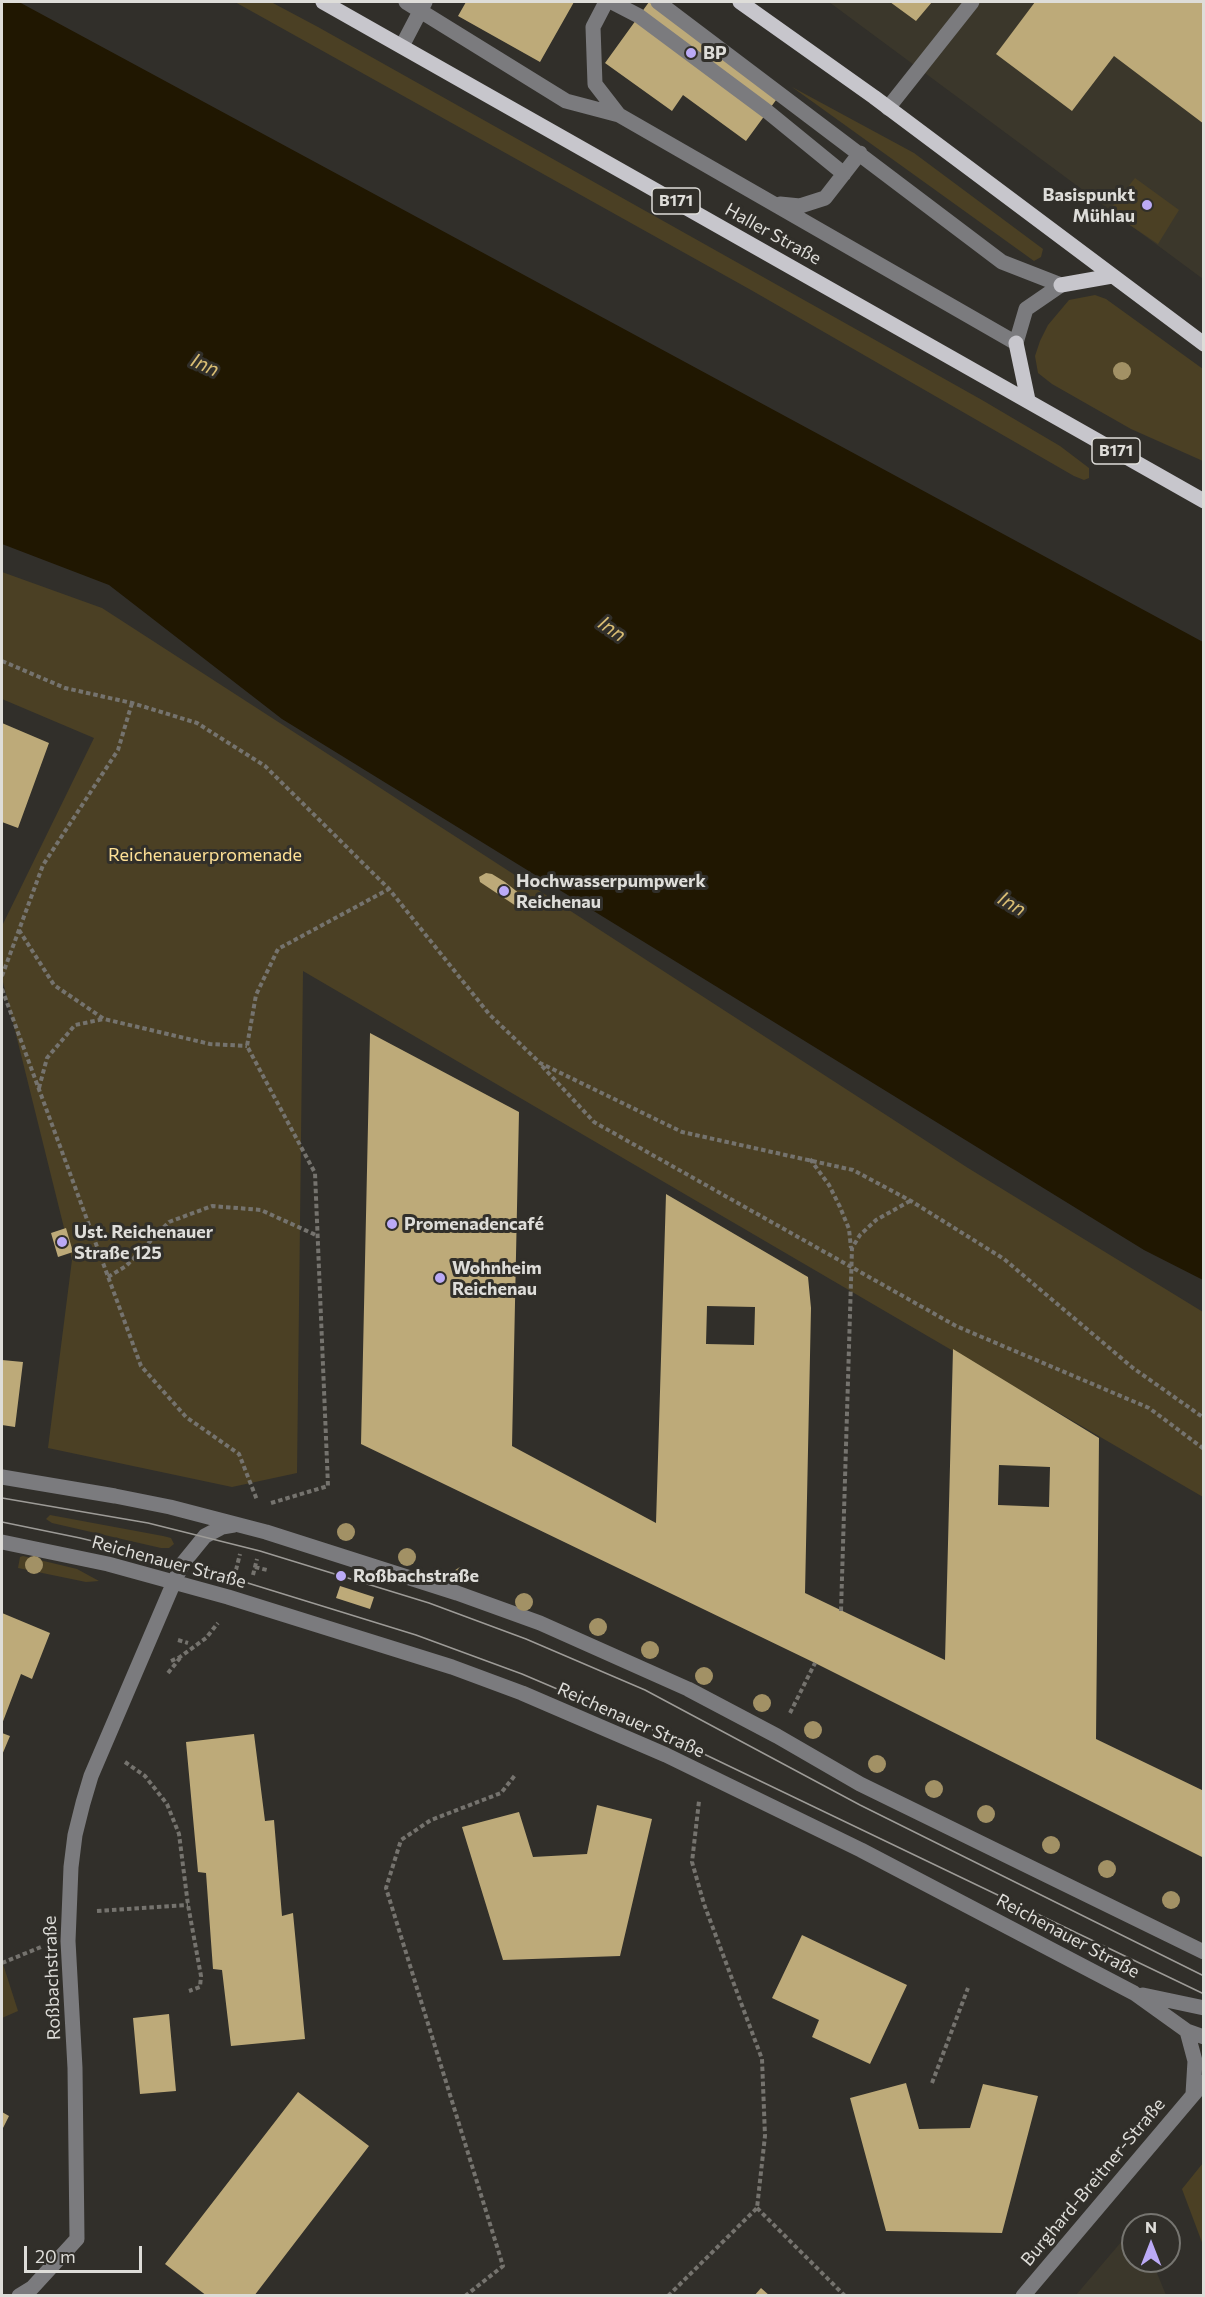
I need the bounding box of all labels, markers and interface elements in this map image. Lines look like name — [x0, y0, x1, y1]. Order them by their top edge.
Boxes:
place label: BP — [703, 42, 727, 64]
marker: BP — [684, 46, 698, 60]
place label: Basispunkt Mühlau — [1043, 184, 1135, 226]
road number: B171 — [652, 188, 700, 214]
marker: Basispunkt Mühlau — [1140, 198, 1154, 212]
street label: Haller Straße — [721, 199, 825, 269]
water label: Inn — [187, 348, 223, 382]
road number: B171 — [1092, 438, 1140, 464]
water label: Inn — [593, 611, 631, 647]
park label: Reichenauerpromenade — [108, 844, 302, 866]
place label: Hochwasserpumpwerk Reichenau — [516, 870, 706, 912]
marker: Hochwasserpumpwerk Reichenau — [497, 884, 511, 898]
water label: Inn — [994, 886, 1030, 922]
place label: Promenadencafé — [404, 1213, 544, 1235]
marker: Promenadencafé — [385, 1217, 399, 1231]
place label: Ust. Reichenauer Straße 125 — [74, 1221, 213, 1264]
marker: Ust. Reichenauer Straße 125 — [55, 1235, 69, 1249]
place label: Wohnheim Reichenau — [452, 1257, 542, 1300]
marker: Wohnheim Reichenau — [433, 1271, 447, 1285]
street label: Reichenauer Straße — [90, 1531, 248, 1593]
place label: Roßbachstraße — [353, 1565, 479, 1587]
marker: Roßbachstraße — [334, 1569, 348, 1583]
street label: Reichenauer Straße — [554, 1678, 708, 1762]
street label: Reichenauer Straße — [993, 1889, 1143, 1983]
street label: Roßbachstraße — [39, 1915, 65, 2041]
street label: Burghard-Breitner-Straße — [1016, 2094, 1170, 2270]
north arrow — [1121, 2213, 1181, 2273]
text: N — [1145, 2217, 1157, 2236]
scale bar — [27, 2234, 146, 2272]
text: 20 m — [35, 2245, 76, 2267]

